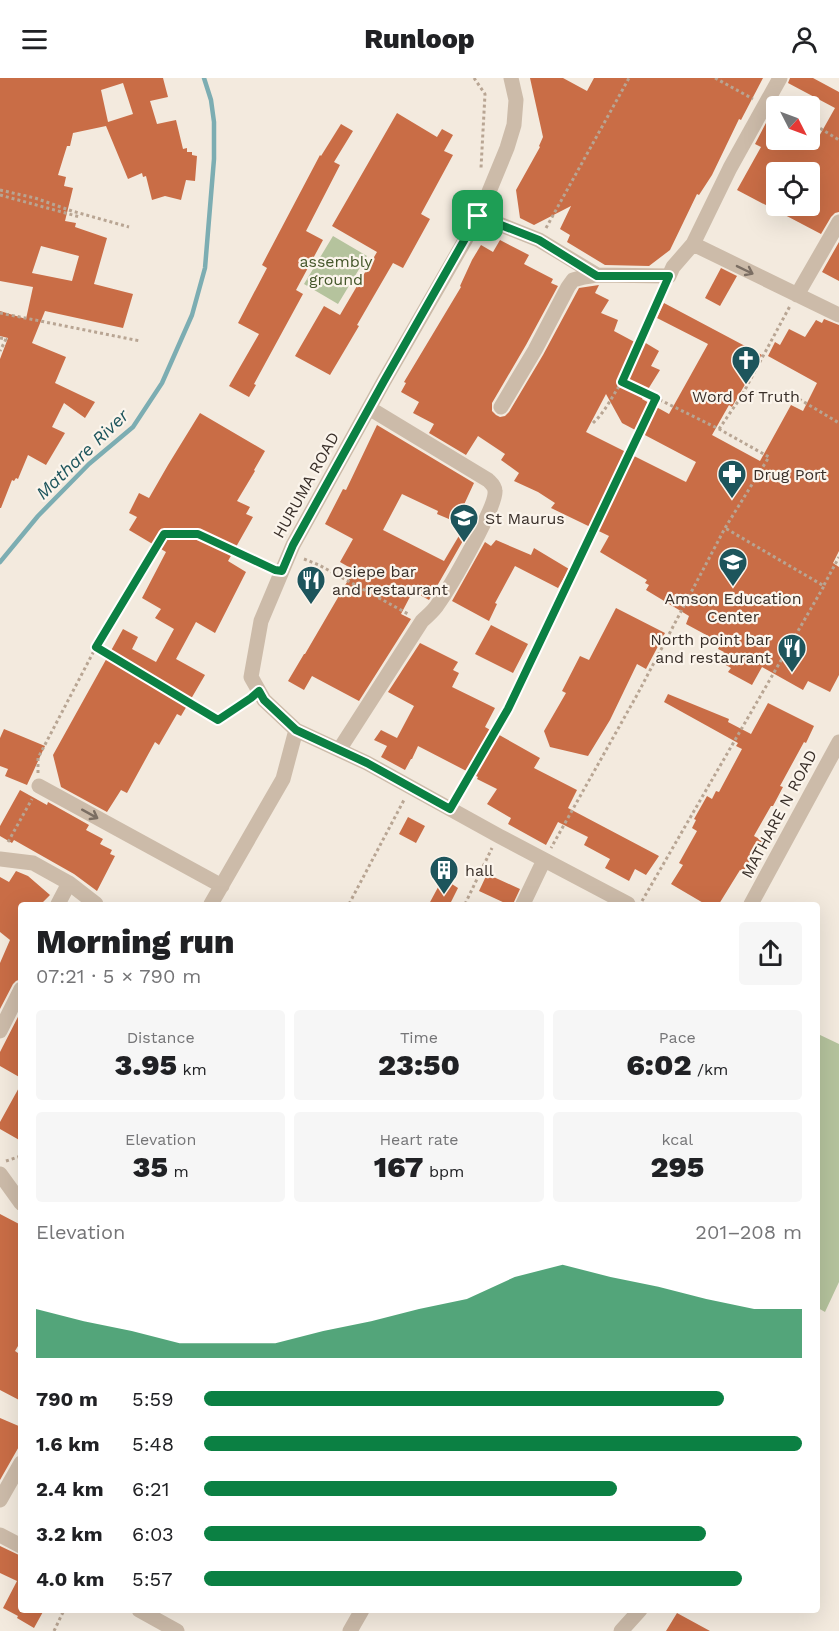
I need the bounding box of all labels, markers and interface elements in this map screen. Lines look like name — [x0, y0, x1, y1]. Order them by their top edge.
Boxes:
icon: menu — [18, 23, 51, 56]
text: Runloop — [364, 23, 475, 55]
icon: person — [788, 23, 821, 56]
north arrow — [766, 96, 820, 150]
map controls — [766, 96, 820, 216]
button: locate — [766, 162, 820, 216]
pin — [452, 190, 503, 241]
icon: arrive — [461, 199, 494, 232]
park label: assembly ground — [299, 252, 373, 289]
one-way arrow — [736, 264, 754, 276]
church icon: Word of Truth — [730, 344, 762, 386]
place label: Word of Truth — [692, 387, 800, 406]
water label: Mathare River — [31, 404, 133, 503]
street label: HURUMA ROAD — [269, 429, 343, 541]
pharmacy icon: Drug Port — [716, 458, 748, 500]
place label: Drug Port — [753, 465, 827, 484]
school or university icon: St Maurus — [448, 502, 480, 544]
place label: St Maurus — [485, 509, 565, 528]
school or university icon: Amson Education Center — [717, 546, 749, 588]
place label: Osiepe bar and restaurant — [332, 562, 448, 599]
restaurant icon: Osiepe bar and restaurant — [295, 564, 327, 606]
place label: Amson Education Center — [664, 589, 802, 626]
place label: North point bar and restaurant — [650, 630, 771, 667]
restaurant icon: North point bar and restaurant — [776, 632, 808, 674]
street label: MATHARE N ROAD — [737, 747, 821, 881]
one-way arrow — [81, 808, 98, 820]
building icon: hall — [428, 854, 460, 896]
place label: hall — [465, 861, 494, 880]
text: Morning run — [36, 922, 235, 961]
button: share — [739, 922, 802, 985]
text: 07:21 · 5 × 790 m — [36, 964, 201, 988]
text: Distance — [127, 1028, 195, 1047]
text: Time — [400, 1028, 438, 1047]
text: Pace — [659, 1028, 696, 1047]
text: 3.95 — [114, 1047, 177, 1082]
text: 23:50 — [378, 1047, 460, 1082]
text: 6:02 — [626, 1047, 692, 1082]
text: km — [177, 1060, 207, 1079]
text: /km — [692, 1060, 728, 1079]
text: Elevation — [125, 1130, 196, 1149]
text: Heart rate — [379, 1130, 459, 1149]
text: kcal — [661, 1130, 693, 1149]
text: 35 — [133, 1149, 168, 1184]
text: 167 — [374, 1149, 424, 1184]
text: 295 — [650, 1149, 704, 1184]
text: m — [168, 1162, 189, 1181]
text: bpm — [424, 1162, 464, 1181]
text: Elevation — [36, 1220, 125, 1244]
text: 201–208 m — [695, 1220, 802, 1244]
text: 790 m — [36, 1387, 98, 1411]
text: 5:59 — [132, 1387, 174, 1411]
text: 1.6 km — [36, 1432, 100, 1456]
text: 5:48 — [132, 1432, 174, 1456]
text: 2.4 km — [36, 1477, 104, 1501]
text: 6:21 — [132, 1477, 170, 1501]
text: 3.2 km — [36, 1522, 103, 1546]
text: 6:03 — [132, 1522, 174, 1546]
text: 4.0 km — [36, 1567, 104, 1591]
text: 5:57 — [132, 1567, 172, 1591]

